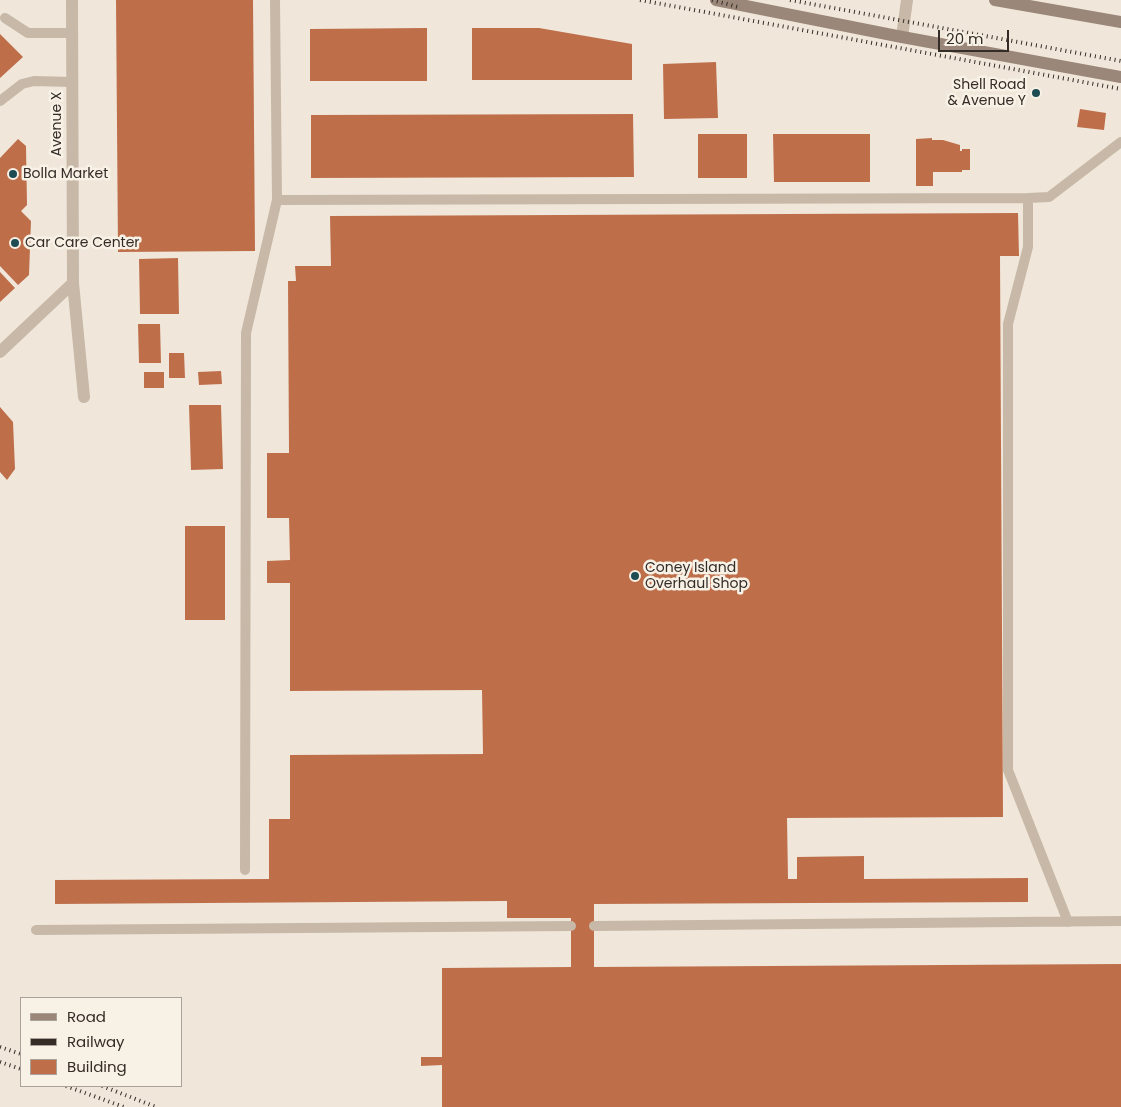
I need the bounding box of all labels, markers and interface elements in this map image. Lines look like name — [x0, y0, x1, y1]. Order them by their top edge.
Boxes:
scale bar — [941, 20, 1012, 52]
text: 20 m — [946, 28, 984, 49]
place label: Shell Road & Avenue Y — [947, 77, 1026, 110]
marker: Shell Road & Avenue Y — [1030, 87, 1042, 99]
street label: Avenue X — [49, 91, 65, 157]
place label: Bolla Market — [23, 166, 108, 182]
marker: Bolla Market — [7, 168, 19, 180]
place label: Car Care Center — [25, 235, 140, 251]
marker: Car Care Center — [9, 237, 21, 249]
place label: Coney Island Overhaul Shop — [645, 560, 748, 592]
marker: Coney Island Overhaul Shop — [629, 570, 641, 582]
legend — [20, 997, 182, 1087]
text: Road — [67, 1006, 106, 1027]
text: Railway — [67, 1031, 125, 1052]
text: Building — [67, 1056, 127, 1077]

